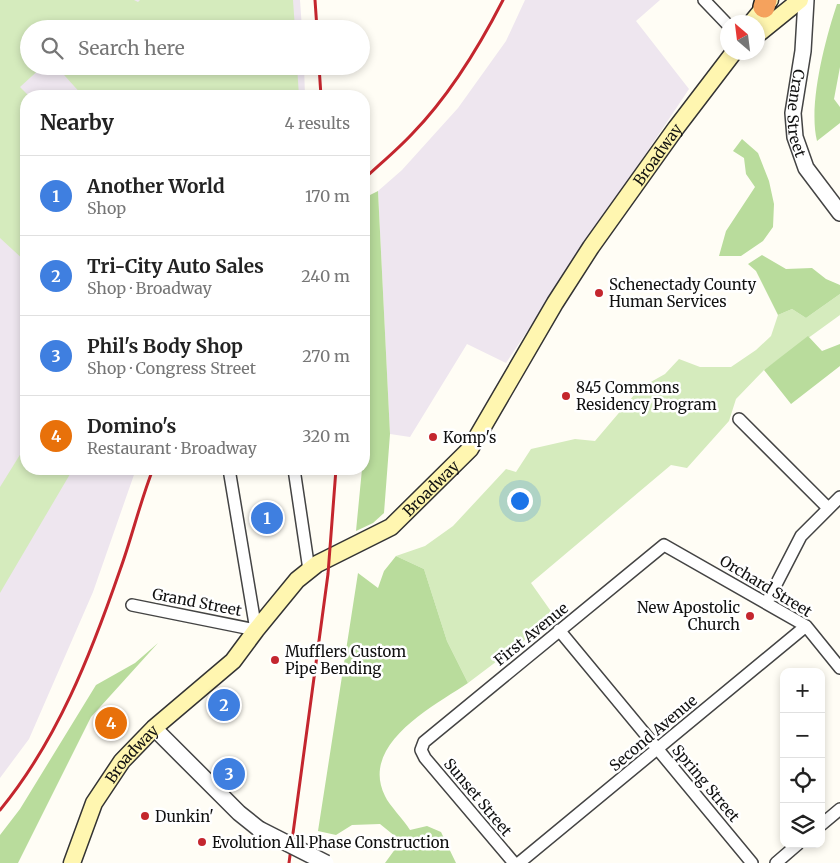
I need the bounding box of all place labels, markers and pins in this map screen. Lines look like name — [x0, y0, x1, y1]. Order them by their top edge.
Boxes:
place label: Schenectady County Human Services — [609, 275, 756, 311]
marker: Schenectady County Human Services — [593, 287, 605, 299]
place label: 845 Commons Residency Program — [576, 378, 717, 414]
marker: 845 Commons Residency Program — [560, 390, 572, 402]
place label: Komp's — [443, 428, 496, 447]
marker: Komp's — [427, 431, 439, 443]
pin: 1 — [251, 499, 283, 537]
place label: New Apostolic Church — [637, 598, 740, 634]
marker: New Apostolic Church — [744, 610, 756, 622]
place label: Mufflers Custom Pipe Bending — [285, 642, 406, 678]
marker: Mufflers Custom Pipe Bending — [269, 654, 281, 666]
pin: 2 — [208, 686, 240, 724]
pin: 4 — [95, 704, 127, 742]
pin: 3 — [213, 755, 245, 793]
place label: Dunkin' — [155, 807, 214, 826]
marker: Dunkin' — [139, 810, 151, 822]
place label: Evolution All Phase Construction — [212, 833, 450, 852]
marker: Evolution All Phase Construction — [196, 836, 208, 848]

